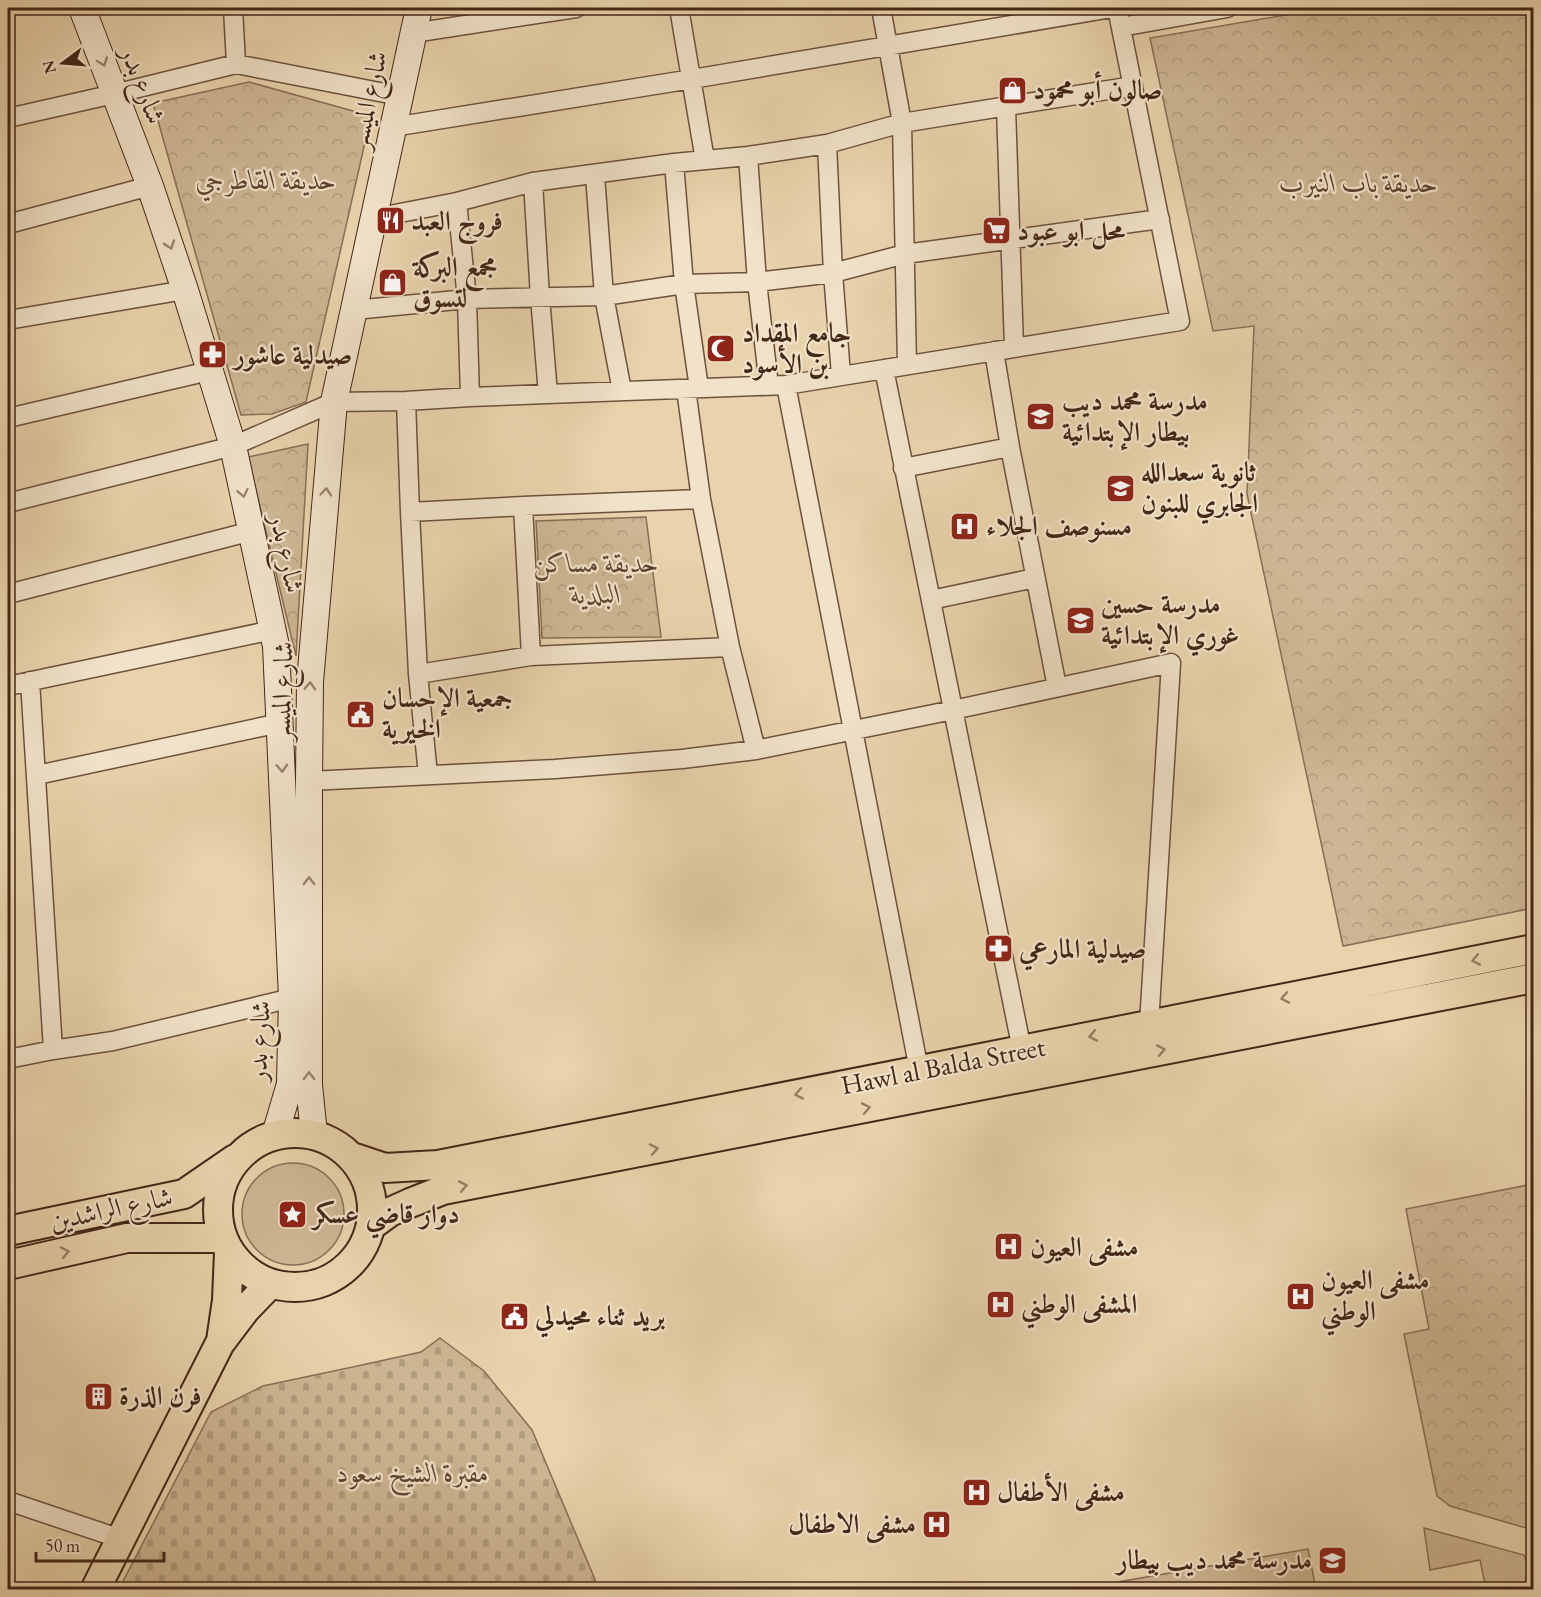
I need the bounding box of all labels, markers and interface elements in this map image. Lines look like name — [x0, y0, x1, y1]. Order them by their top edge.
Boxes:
north arrow — [33, 33, 93, 93]
street label: شارع بدر — [107, 38, 174, 131]
street label: شارع الميسر — [339, 48, 400, 156]
one-way arrow — [95, 57, 108, 67]
text: N — [37, 58, 61, 76]
place label: صالون أبو محمود — [1033, 71, 1162, 107]
shop icon: صالون أبو محمود — [996, 74, 1028, 106]
park label: حديقة القاطرجي — [195, 162, 337, 202]
park label: حديقة باب النيرب — [1280, 165, 1438, 200]
place label: فروج العبد — [411, 203, 503, 245]
restaurant icon: فروج العبد — [374, 205, 406, 237]
place label: محل ابو عبود — [1017, 213, 1125, 250]
supermarket icon: محل ابو عبود — [980, 215, 1012, 247]
one-way arrow — [162, 239, 175, 250]
place label: مجمع البركة لتسوق — [411, 249, 497, 315]
shop icon: مجمع البركة لتسوق — [376, 267, 408, 299]
place label: جامع المقداد بن الأسود — [742, 315, 851, 381]
mosque icon: جامع المقداد بن الأسود — [705, 333, 737, 365]
place label: صيدلية عاشور — [231, 337, 352, 372]
pharmacy icon: صيدلية عاشور — [197, 339, 229, 371]
place label: مدرسة محمد ديب بيطار الإبتدائية — [1062, 383, 1208, 451]
school or university icon: مدرسة محمد ديب بيطار الإبتدائية — [1025, 401, 1057, 433]
place label: ثانوية سعدالله الجابري للبنون — [1141, 454, 1258, 525]
school or university icon: ثانوية سعدالله الجابري للبنون — [1104, 472, 1136, 504]
one-way arrow — [236, 487, 249, 497]
one-way arrow — [319, 487, 332, 496]
street label: شارع بدر — [256, 507, 313, 597]
place label: مسنوصف الجلاء — [986, 508, 1132, 543]
hospital icon: مسنوصف الجلاء — [949, 510, 981, 542]
park label: حديقة مساكن البلدية — [533, 545, 659, 611]
place label: مدرسة حسين غوري الإبتدائية — [1101, 586, 1239, 657]
school or university icon: مدرسة حسين غوري الإبتدائية — [1064, 604, 1096, 636]
street label: شارع الميسر — [262, 641, 306, 744]
place label: جمعية الإحسان الخيرية — [382, 680, 513, 746]
one-way arrow — [304, 682, 316, 691]
public building icon: جمعية الإحسان الخيرية — [345, 698, 377, 730]
one-way arrow — [275, 763, 288, 772]
one-way arrow — [303, 877, 315, 886]
place label: صيدلية المارعي — [1018, 931, 1146, 971]
pharmacy icon: صيدلية المارعي — [982, 933, 1014, 965]
one-way arrow — [1471, 953, 1481, 966]
one-way arrow — [1280, 991, 1290, 1004]
street label: شارع بدر — [239, 1000, 283, 1085]
street label: Hawl al Balda Street — [838, 1028, 1049, 1102]
one-way arrow — [1089, 1029, 1099, 1042]
one-way arrow — [1155, 1044, 1165, 1057]
one-way arrow — [303, 1072, 315, 1081]
one-way arrow — [794, 1087, 804, 1100]
one-way arrow — [861, 1102, 871, 1115]
one-way arrow — [649, 1143, 659, 1156]
street label: شارع الراشدين — [46, 1178, 177, 1243]
one-way arrow — [458, 1180, 468, 1193]
place label: دوار قاضي عسكر — [310, 1196, 460, 1239]
place icon: دوار قاضي عسكر — [276, 1198, 308, 1230]
place label: مشفى العيون — [1030, 1229, 1138, 1267]
hospital icon: مشفى العيون — [993, 1231, 1025, 1263]
one-way arrow — [59, 1246, 69, 1259]
place label: مشفى العيون الوطني — [1321, 1262, 1429, 1336]
hospital icon: مشفى العيون الوطني — [1284, 1280, 1316, 1312]
place label: المشفى الوطني — [1021, 1286, 1137, 1329]
hospital icon: المشفى الوطني — [984, 1288, 1016, 1320]
place label: بريد ثناء محيدلي — [534, 1298, 665, 1338]
public building icon: بريد ثناء محيدلي — [498, 1300, 530, 1332]
place label: فرن الذرة — [119, 1378, 202, 1413]
building icon: فرن الذرة — [82, 1380, 114, 1412]
park label: مقبرة الشيخ سعود — [337, 1455, 489, 1497]
place label: مشفى الأطفال — [997, 1472, 1125, 1512]
hospital icon: مشفى الأطفال — [960, 1476, 992, 1508]
place label: مشفى الاطفال — [788, 1506, 916, 1544]
hospital icon: مشفى الاطفال — [921, 1508, 953, 1540]
scale bar — [36, 1525, 164, 1563]
text: 50 m — [45, 1534, 80, 1557]
place label: مدرسة محمد ديب بيطار — [1114, 1542, 1312, 1577]
school or university icon: مدرسة محمد ديب بيطار — [1317, 1544, 1349, 1576]

